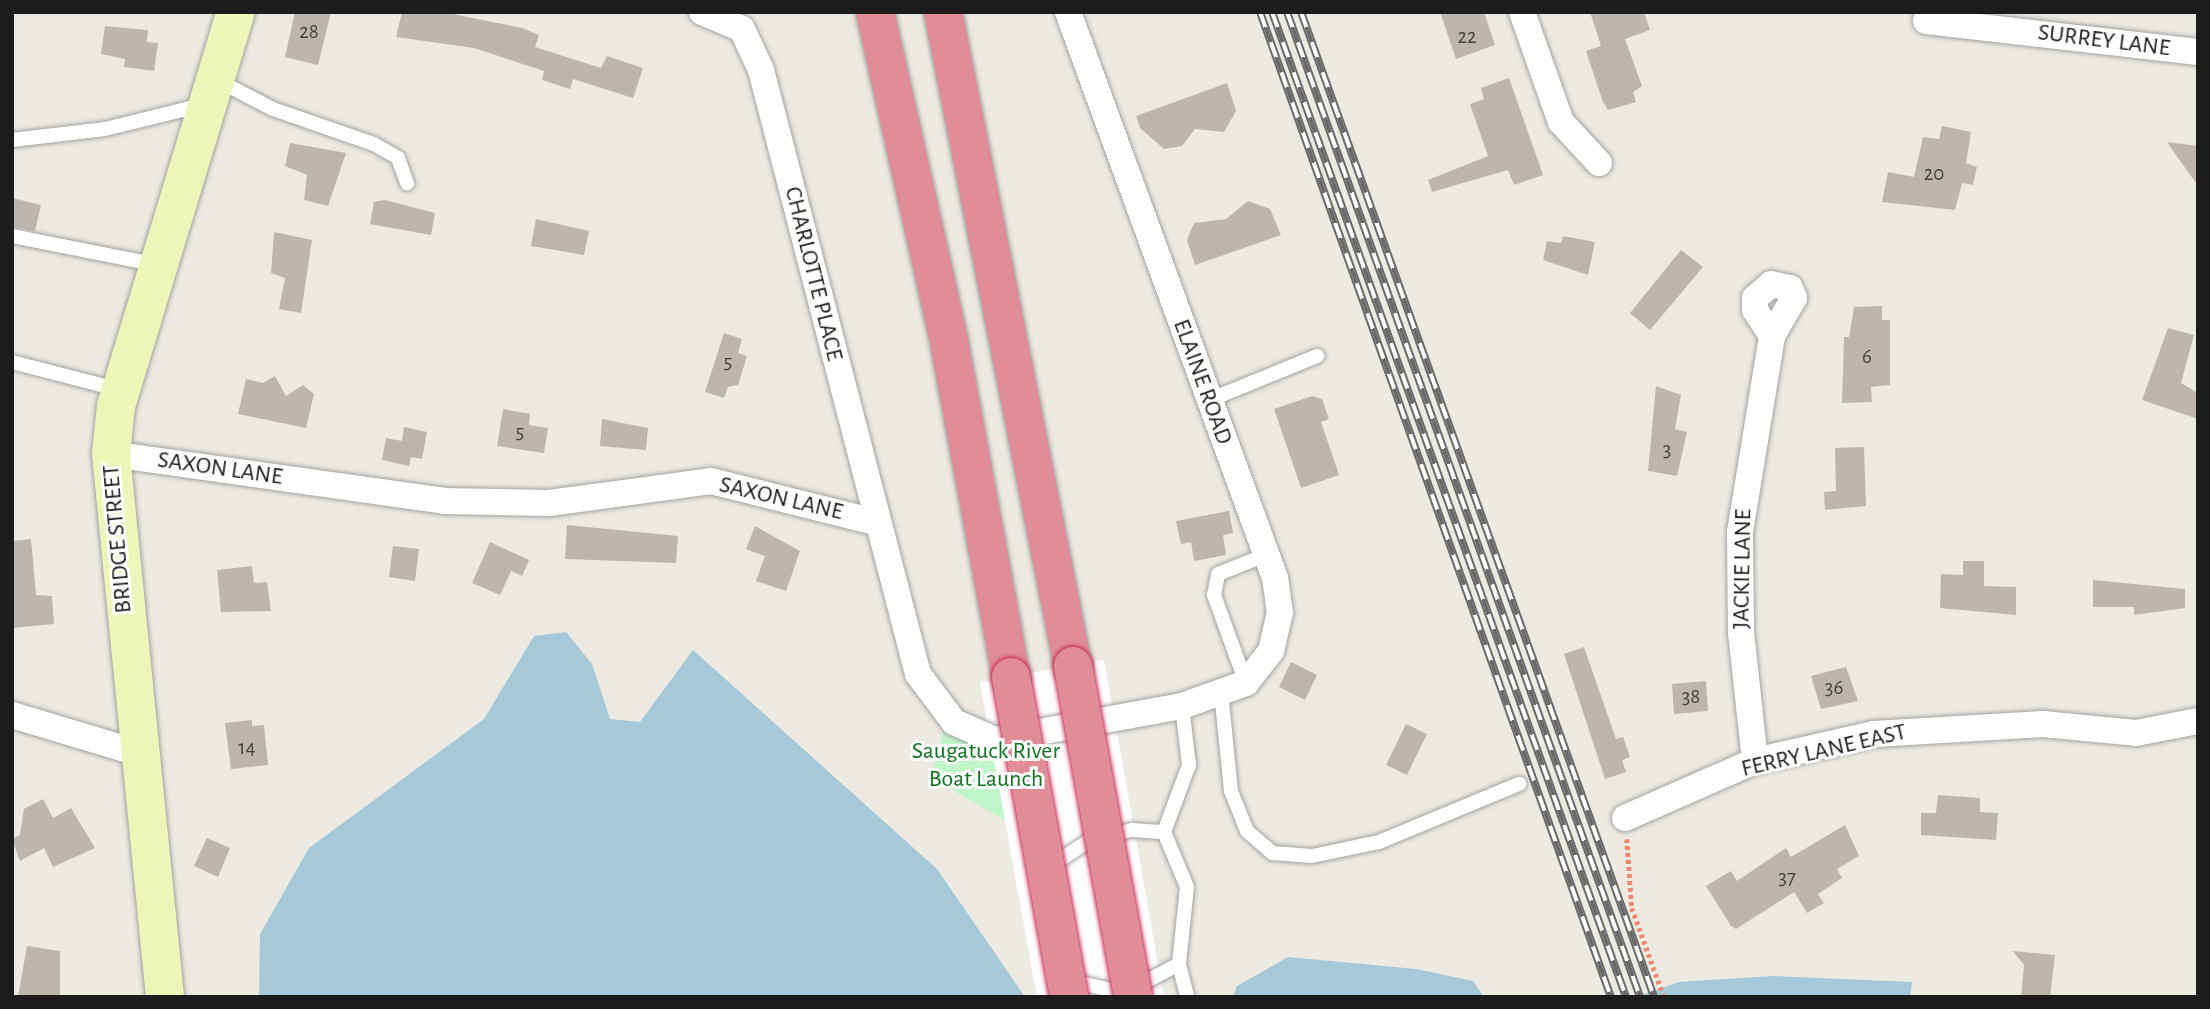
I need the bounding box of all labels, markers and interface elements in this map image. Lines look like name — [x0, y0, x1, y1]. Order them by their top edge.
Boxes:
house number: 28 — [299, 19, 319, 45]
street label: SURREY LANE — [2036, 19, 2172, 63]
house number: 22 — [1457, 24, 1477, 50]
house number: 20 — [1924, 161, 1944, 187]
street label: CHARLOTTE PLACE — [777, 184, 849, 364]
street label: ELAINE ROAD — [1166, 315, 1238, 449]
house number: 6 — [1862, 344, 1872, 370]
house number: 5 — [724, 349, 732, 375]
house number: 5 — [516, 419, 524, 445]
house number: 3 — [1663, 437, 1671, 463]
street label: SAXON LANE — [156, 446, 284, 492]
street label: BRIDGE STREET — [97, 464, 139, 614]
street label: SAXON LANE — [716, 471, 846, 527]
street label: JACKIE LANE — [1728, 509, 1758, 629]
house number: 36 — [1825, 675, 1843, 701]
house number: 38 — [1682, 684, 1700, 710]
street label: FERRY LANE EAST — [1739, 718, 1909, 784]
house number: 14 — [238, 735, 256, 761]
park label: Saugatuck River Boat Launch — [912, 738, 1060, 794]
house number: 37 — [1778, 865, 1796, 891]

